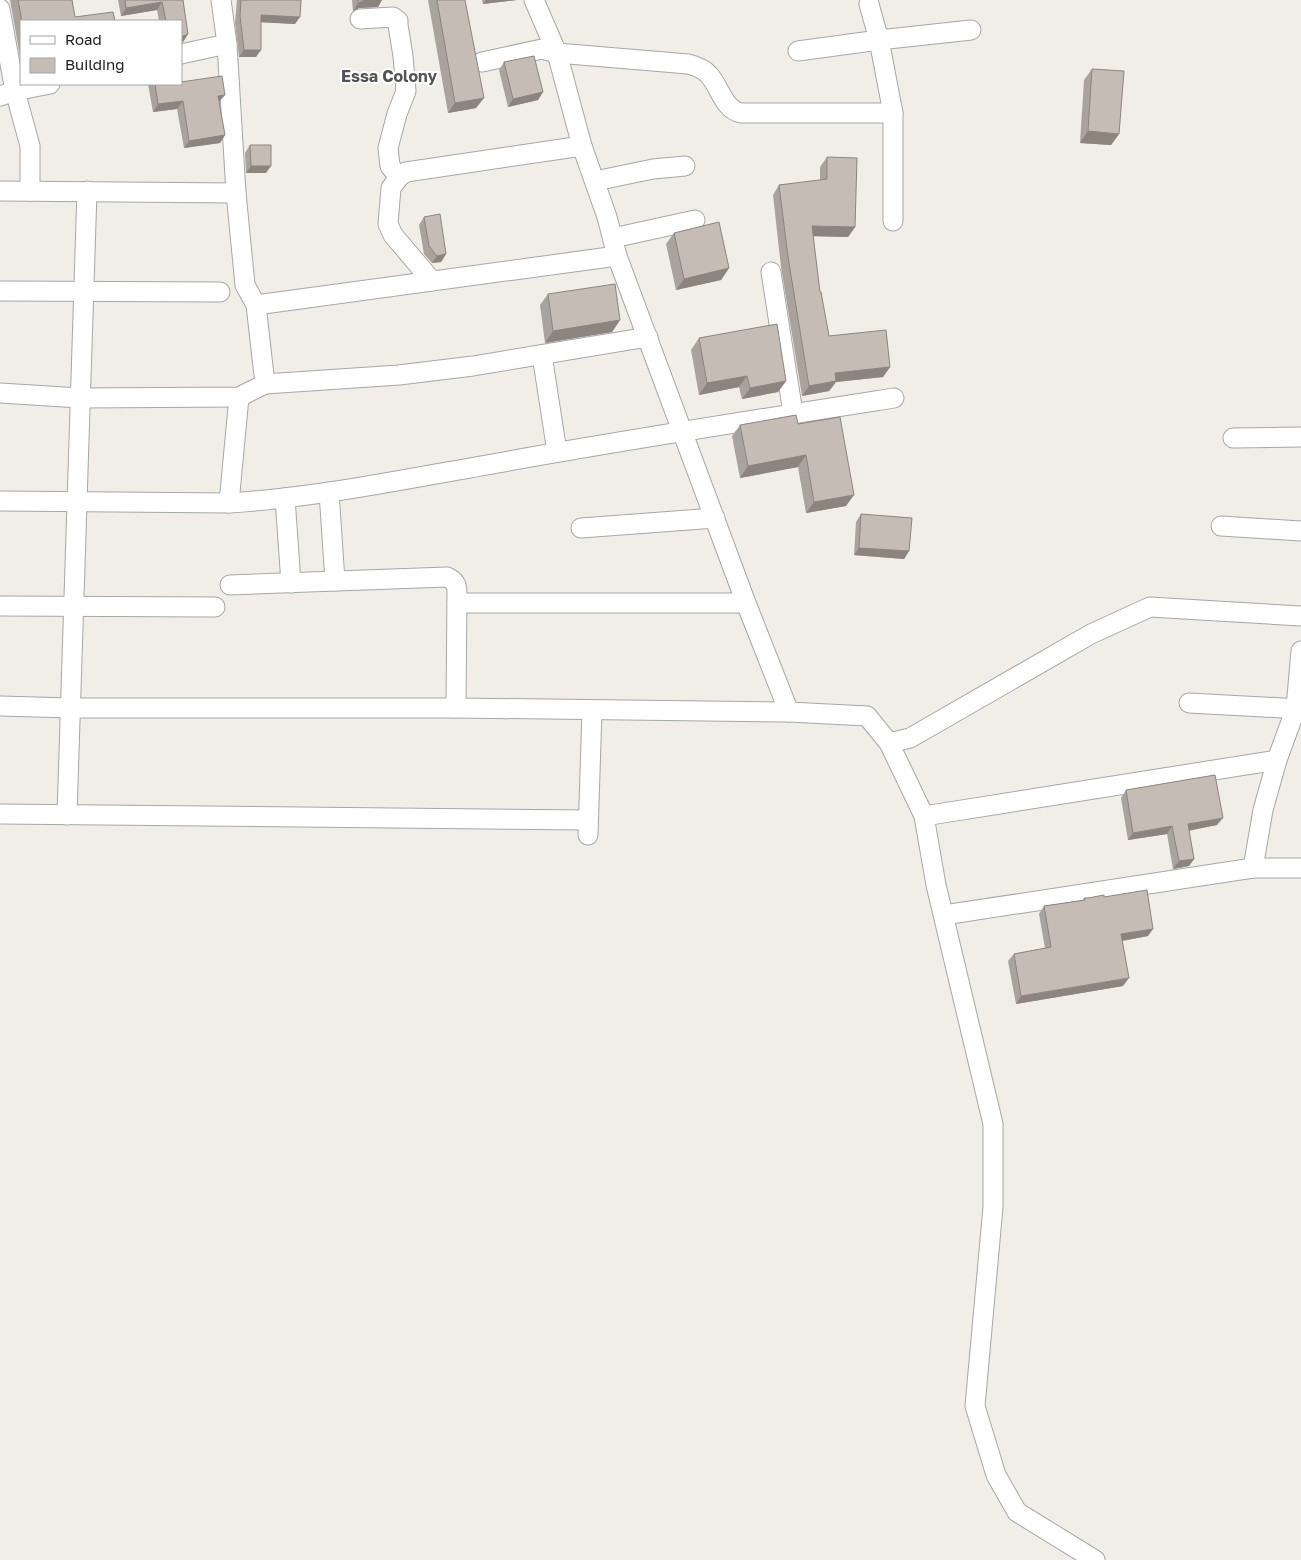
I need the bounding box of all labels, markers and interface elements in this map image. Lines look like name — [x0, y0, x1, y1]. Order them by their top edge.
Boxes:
legend — [20, 20, 182, 85]
text: Road — [65, 30, 102, 48]
text: Building — [65, 55, 125, 73]
district label: Essa Colony — [341, 66, 437, 86]

